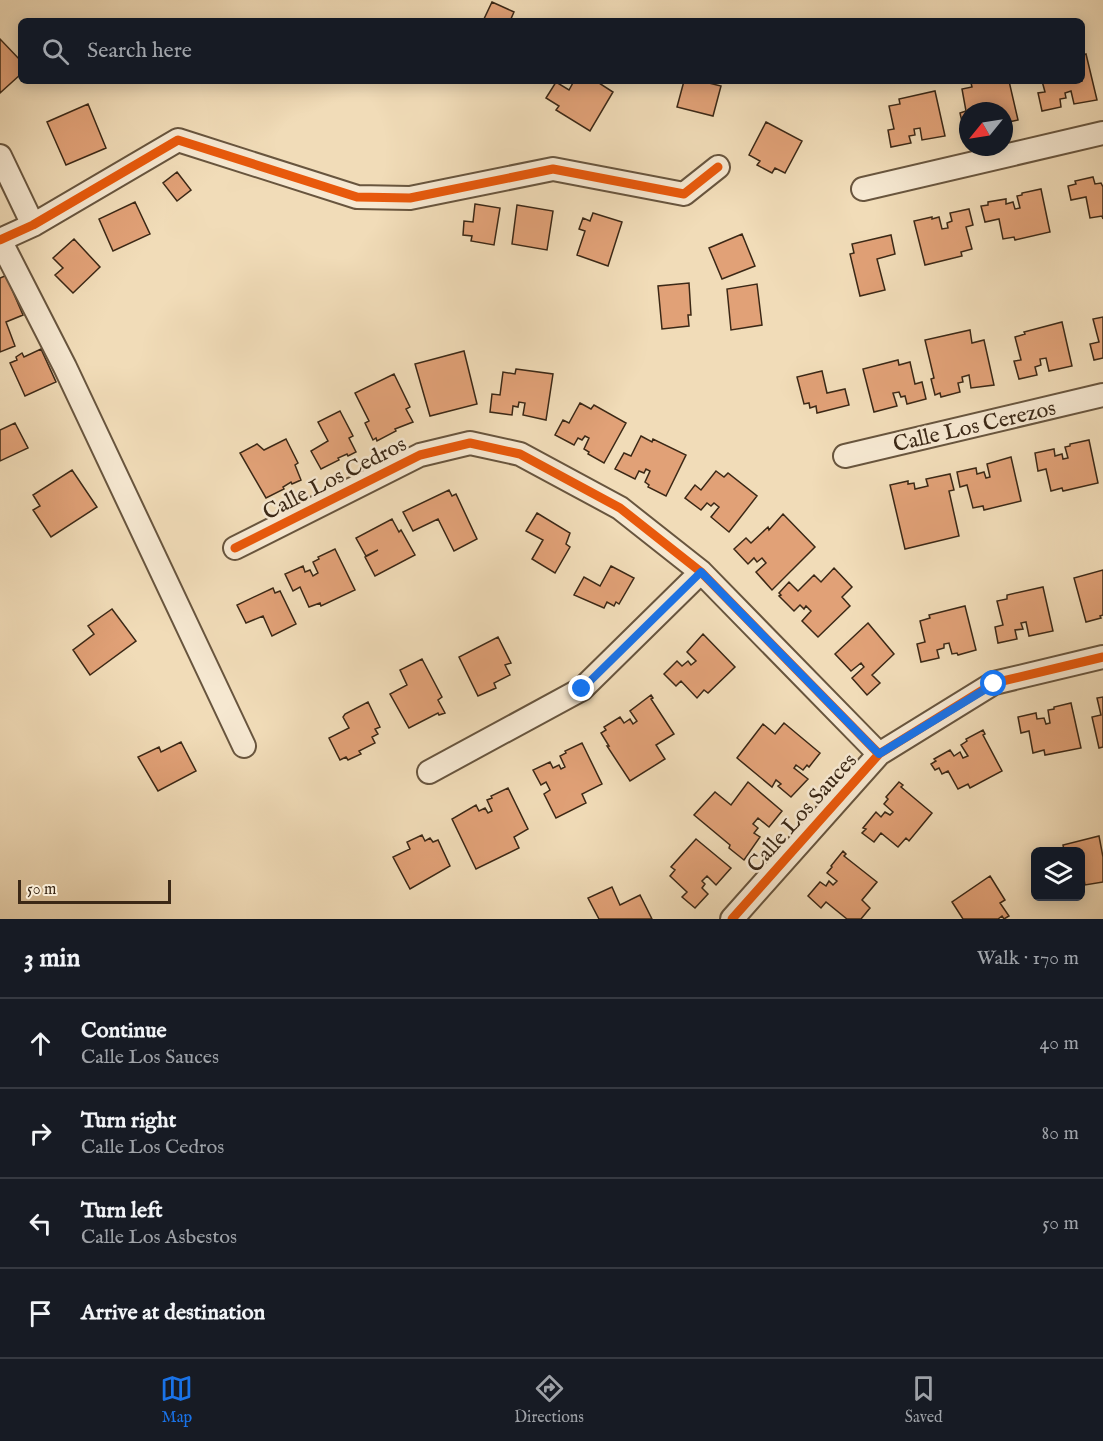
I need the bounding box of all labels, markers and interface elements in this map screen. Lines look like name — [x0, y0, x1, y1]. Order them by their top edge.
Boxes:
search box — [18, 18, 1085, 84]
icon: search — [39, 35, 72, 68]
text: Search here — [87, 37, 192, 65]
north arrow — [959, 102, 1013, 156]
street label: Calle Los Cerezos — [890, 395, 1059, 459]
street label: Calle Los Cedros — [258, 431, 411, 527]
route start — [980, 670, 1006, 696]
route end — [568, 675, 594, 701]
street label: Calle Los Sauces — [741, 748, 864, 879]
map controls — [1031, 847, 1085, 901]
button: layers — [1031, 847, 1085, 901]
scale bar — [18, 877, 171, 904]
text: 50 m — [27, 880, 56, 900]
text: 3 min — [24, 942, 80, 975]
text: Walk · 170 m — [977, 946, 1079, 971]
text: Continue — [81, 1017, 167, 1045]
icon: ahead — [24, 1027, 57, 1060]
text: 40 m — [1040, 1031, 1079, 1056]
text: Calle Los Sauces — [81, 1045, 219, 1070]
text: Turn right — [81, 1107, 176, 1135]
icon: right — [24, 1117, 57, 1150]
text: 80 m — [1042, 1121, 1079, 1146]
text: Calle Los Cedros — [81, 1135, 224, 1160]
text: Turn left — [81, 1197, 163, 1225]
icon: left — [24, 1207, 57, 1240]
text: 50 m — [1042, 1211, 1079, 1236]
text: Calle Los Asbestos — [81, 1225, 237, 1250]
icon: arrive — [24, 1297, 57, 1330]
text: Arrive at destination — [81, 1299, 265, 1327]
tab: Map — [160, 1372, 193, 1428]
tab: Directions — [514, 1372, 584, 1428]
tab: Saved — [905, 1372, 943, 1428]

